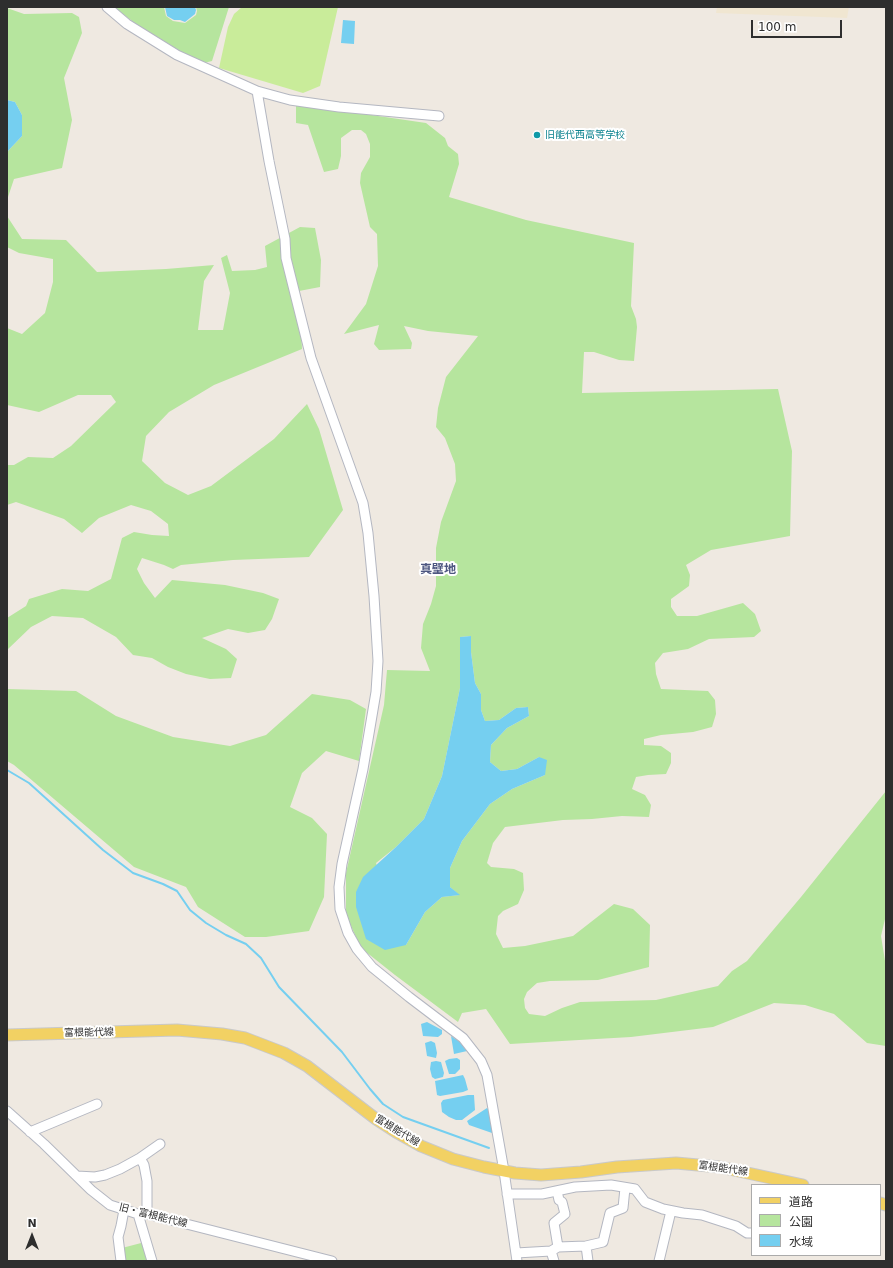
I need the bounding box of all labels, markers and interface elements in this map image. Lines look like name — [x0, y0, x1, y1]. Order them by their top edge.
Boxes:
scale bar — [753, 12, 844, 38]
text: 100 m — [758, 20, 796, 34]
place label: 旧能代西高等学校 — [545, 129, 625, 141]
marker: 旧能代西高等学校 — [532, 130, 542, 140]
district label: 真壁地 — [420, 563, 456, 577]
street label: 富根能代線 — [64, 1027, 114, 1039]
street label: 富根能代線 — [372, 1113, 422, 1149]
street label: 富根能代線 — [697, 1160, 749, 1178]
legend — [751, 1184, 881, 1256]
text: 道路 — [789, 1195, 813, 1209]
street label: 旧・富根能代線 — [118, 1202, 188, 1230]
text: 公園 — [789, 1215, 813, 1229]
north arrow — [12, 1216, 52, 1256]
text: N — [27, 1217, 37, 1230]
text: 水域 — [789, 1235, 813, 1249]

